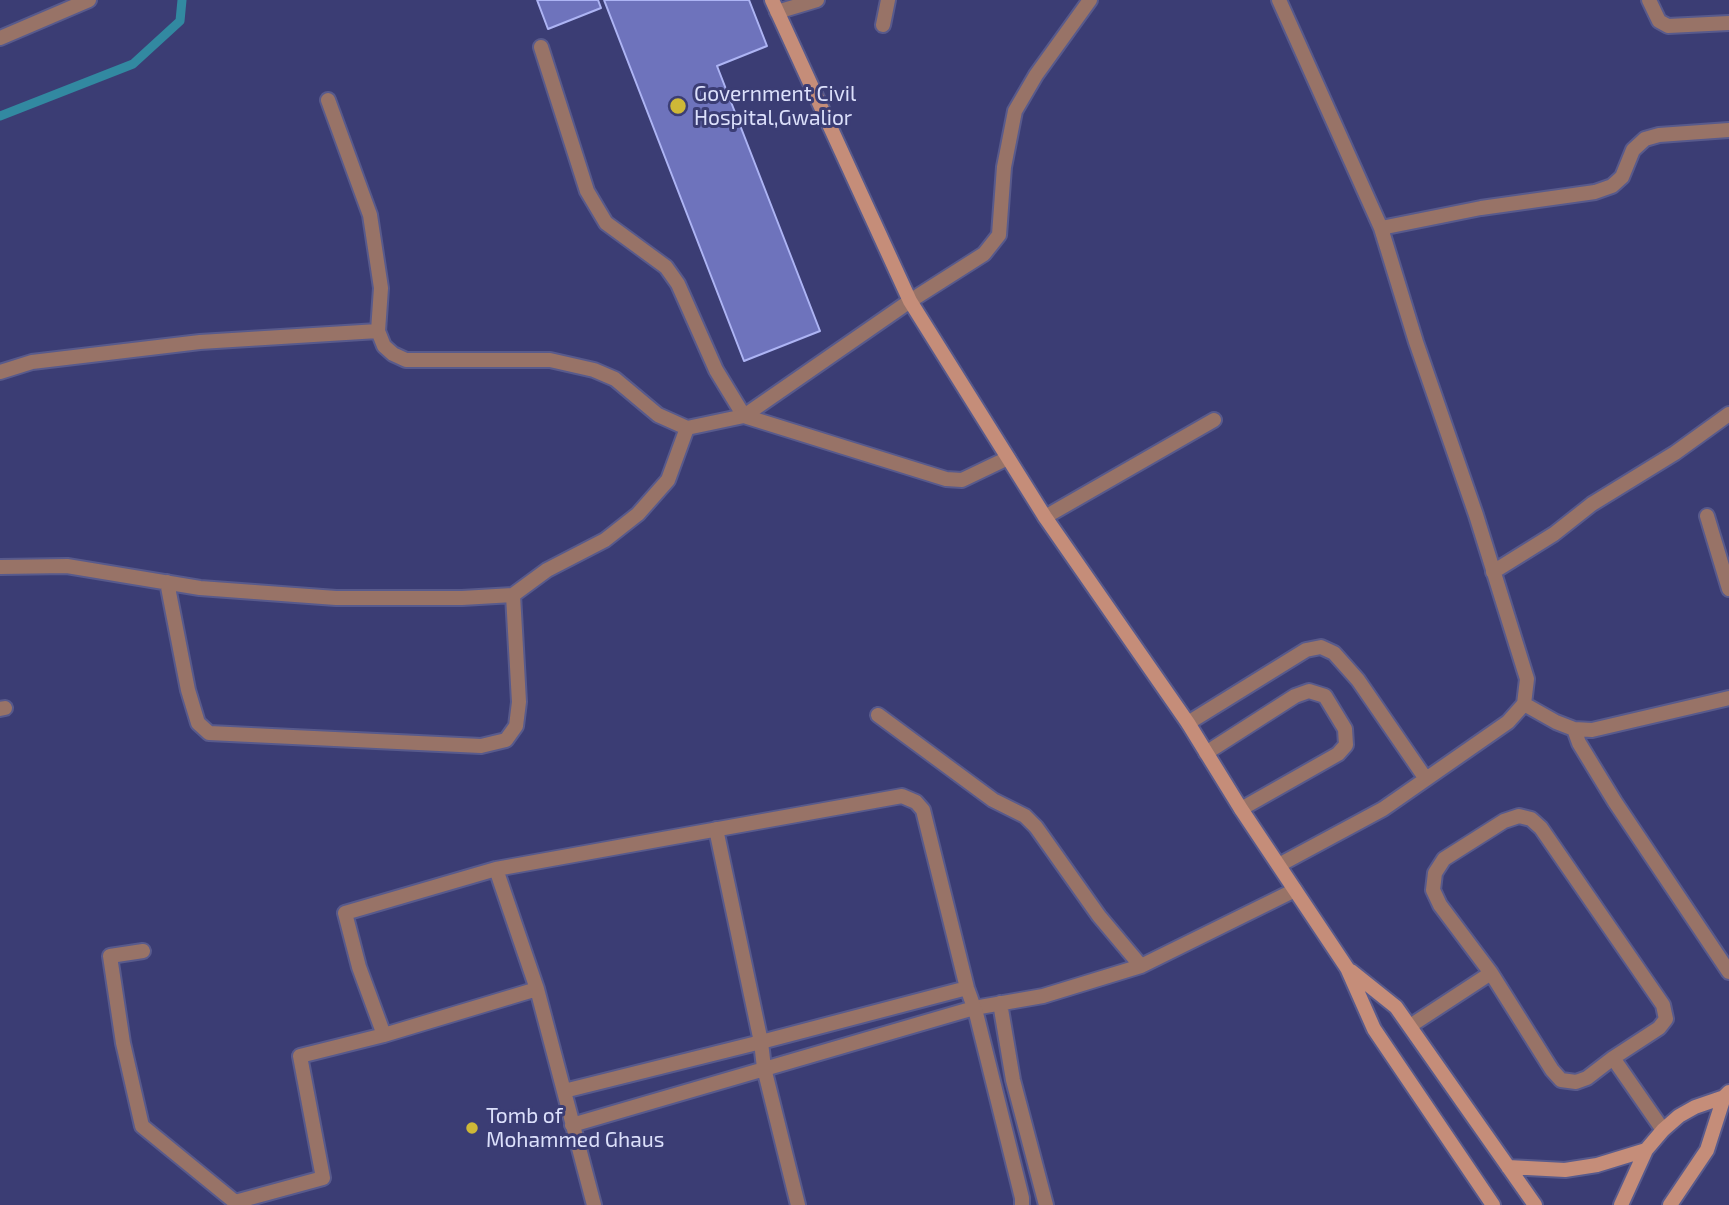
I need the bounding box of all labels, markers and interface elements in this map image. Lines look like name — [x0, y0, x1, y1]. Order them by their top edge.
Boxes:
place label: Government Civil Hospital,Gwalior — [694, 81, 856, 131]
marker: Government Civil Hospital,Gwalior — [668, 96, 688, 116]
place label: Tomb of Mohammed Ghaus — [486, 1103, 664, 1153]
marker: Tomb of Mohammed Ghaus — [464, 1120, 480, 1136]

